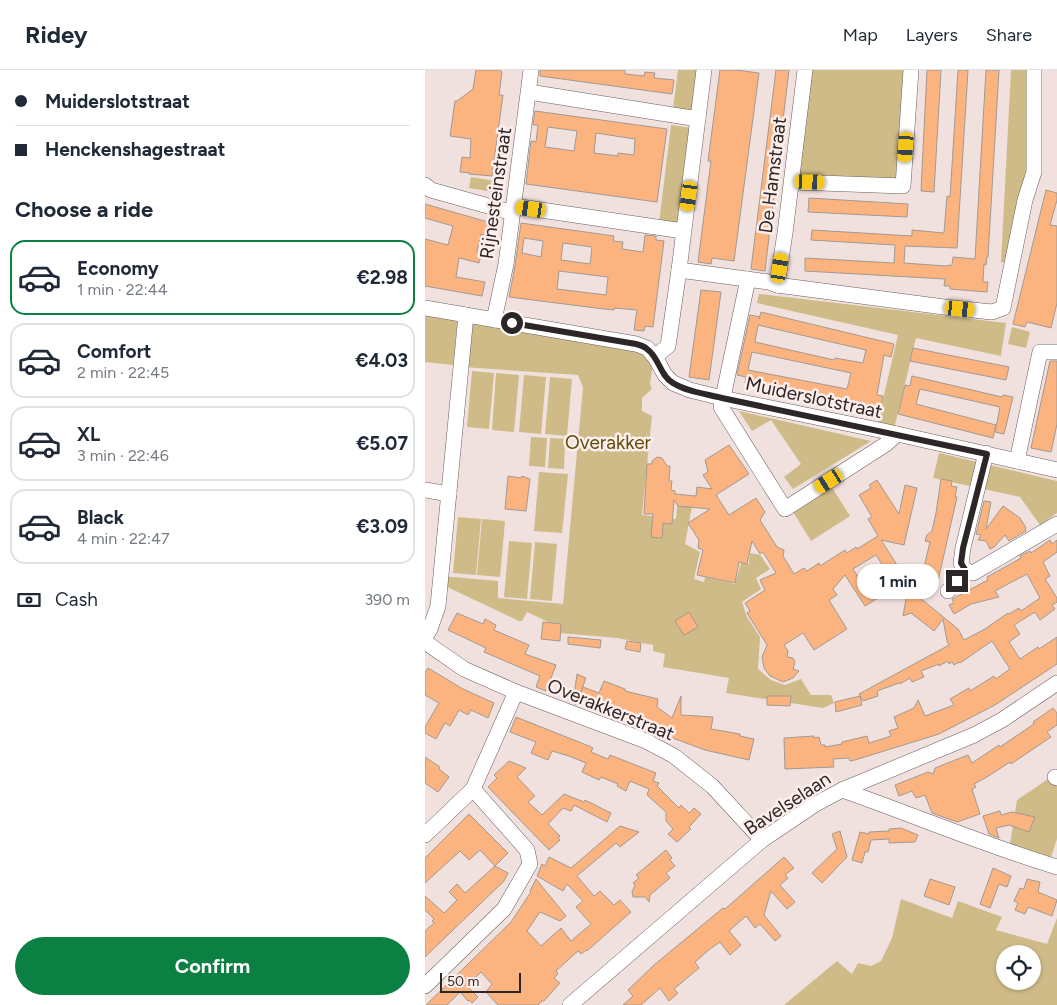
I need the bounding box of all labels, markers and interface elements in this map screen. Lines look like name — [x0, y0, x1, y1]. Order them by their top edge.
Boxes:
text: Ridey — [25, 20, 88, 49]
text: Map — [843, 24, 878, 46]
text: Layers — [906, 24, 958, 46]
text: Share — [986, 24, 1032, 46]
text: Muiderslotstraat — [45, 90, 190, 113]
street label: De Hamstraat — [754, 115, 791, 235]
street label: Rijnesteinstraat — [475, 126, 516, 260]
car — [897, 132, 914, 162]
text: Henckenshagestraat — [45, 138, 225, 161]
car — [794, 174, 825, 190]
car — [679, 180, 698, 212]
text: Choose a ride — [15, 196, 153, 223]
car — [515, 199, 546, 219]
car — [770, 252, 789, 284]
icon: car — [17, 255, 62, 300]
text: Economy — [77, 257, 159, 280]
text: €2.98 — [356, 266, 408, 289]
text: 1 min · 22:44 — [77, 280, 168, 299]
car — [944, 300, 975, 318]
route start — [501, 312, 523, 334]
icon: car — [17, 338, 62, 383]
text: Comfort — [77, 340, 152, 363]
text: €4.03 — [355, 349, 408, 372]
text: 2 min · 22:45 — [77, 363, 169, 382]
street label: Muiderslotstraat — [743, 372, 884, 423]
icon: car — [17, 421, 62, 466]
text: XL — [77, 423, 100, 446]
park label: Overakker — [565, 431, 652, 454]
text: €5.07 — [356, 432, 408, 455]
text: 3 min · 22:46 — [77, 446, 169, 465]
car — [812, 467, 845, 495]
icon: car — [17, 504, 62, 549]
text: Black — [77, 506, 124, 529]
text: €3.09 — [356, 515, 408, 538]
text: 4 min · 22:47 — [77, 529, 170, 548]
callout: 1 min — [857, 564, 939, 598]
route end — [946, 570, 968, 592]
text: 1 min — [879, 572, 917, 591]
icon: cash — [15, 586, 43, 614]
text: Cash — [55, 588, 98, 611]
text: 390 m — [364, 590, 410, 609]
street label: Overakkerstraat — [544, 674, 678, 745]
street label: Bavelselaan — [740, 767, 835, 840]
button: Confirm — [15, 937, 410, 995]
map controls — [996, 945, 1041, 990]
button: locate — [996, 945, 1041, 990]
scale bar — [440, 970, 521, 993]
text: 50 m — [447, 973, 479, 990]

